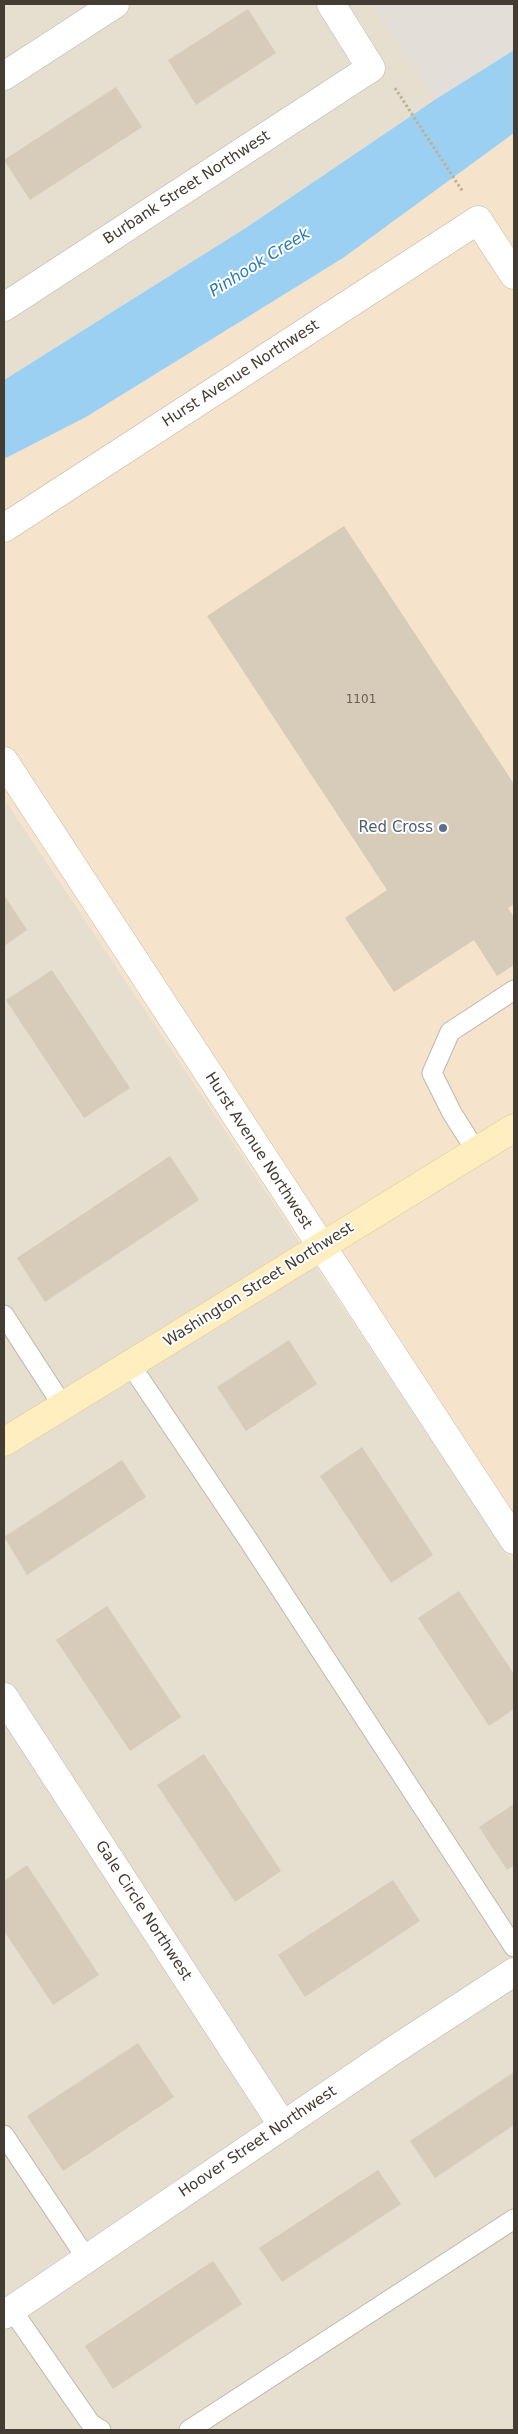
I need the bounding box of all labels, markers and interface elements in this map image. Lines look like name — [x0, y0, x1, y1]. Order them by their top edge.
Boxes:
street label: Burbank Street Northwest — [100, 127, 274, 249]
water label: Pinhook Creek — [206, 224, 314, 302]
street label: Hurst Avenue Northwest — [159, 317, 323, 431]
house number: 1101 — [346, 693, 376, 707]
place label: Red Cross — [359, 819, 433, 837]
marker: Red Cross — [437, 822, 449, 834]
street label: Hurst Avenue Northwest — [201, 1069, 315, 1233]
street label: Washington Street Northwest — [161, 1219, 357, 1351]
street label: Gale Circle Northwest — [91, 1838, 195, 1984]
street label: Hoover Street Northwest — [176, 2082, 340, 2202]

